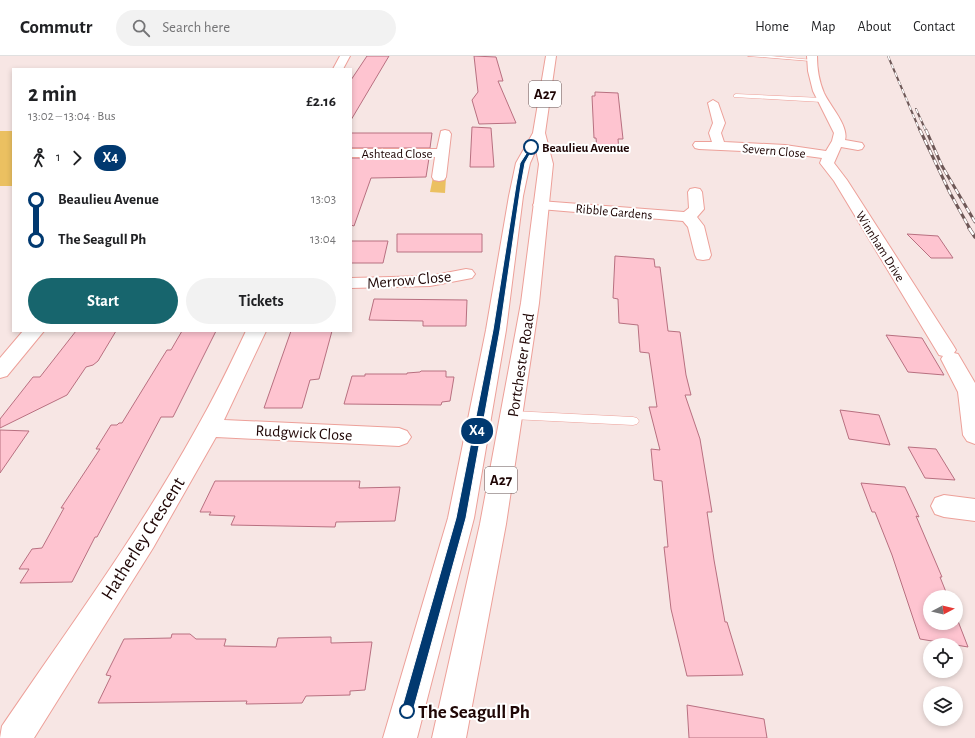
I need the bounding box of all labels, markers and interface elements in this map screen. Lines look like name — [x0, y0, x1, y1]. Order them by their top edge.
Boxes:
search box — [116, 10, 396, 46]
icon: search — [130, 17, 152, 39]
text: Commutr — [20, 18, 92, 37]
text: Search here — [162, 20, 230, 35]
text: Home — [755, 20, 789, 34]
text: Map — [811, 20, 835, 34]
text: About — [857, 20, 891, 34]
text: Contact — [913, 20, 955, 34]
road number: A27 — [529, 81, 561, 107]
text: 2 min — [28, 83, 77, 105]
text: £2.16 — [306, 94, 336, 109]
text: 13:02 – 13:04 · Bus — [28, 110, 116, 123]
marker: Beaulieu Avenue — [523, 139, 539, 155]
place label: Beaulieu Avenue — [542, 142, 629, 155]
street label: Severn Close — [742, 142, 806, 161]
icon: walk — [28, 147, 50, 169]
icon: forward — [66, 147, 88, 169]
street label: Ashtead Close — [361, 148, 433, 161]
text: 1 — [56, 151, 60, 164]
text: X4 — [102, 151, 118, 165]
text: Beaulieu Avenue — [58, 192, 159, 207]
text: 13:03 — [311, 193, 336, 206]
street label: Ribble Gardens — [575, 203, 653, 222]
street label: Winnham Drive — [853, 209, 907, 284]
text: The Seagull Ph — [58, 232, 146, 247]
text: 13:04 — [310, 233, 336, 246]
street label: Merrow Close — [366, 268, 452, 292]
button: Start — [28, 278, 178, 324]
button: Tickets — [186, 278, 336, 324]
street label: Portchester Road — [505, 312, 537, 418]
line badge: X4 — [459, 418, 495, 444]
street label: Rudgwick Close — [255, 422, 353, 444]
text: X4 — [469, 424, 485, 438]
road number: A27 — [485, 467, 517, 493]
street label: Hatherley Crescent — [98, 474, 189, 603]
north arrow — [923, 590, 963, 630]
map controls — [923, 590, 963, 726]
button: locate — [923, 638, 963, 678]
button: layers — [923, 686, 963, 726]
marker: The Seagull Ph — [399, 703, 415, 719]
place label: The Seagull Ph — [418, 703, 530, 722]

